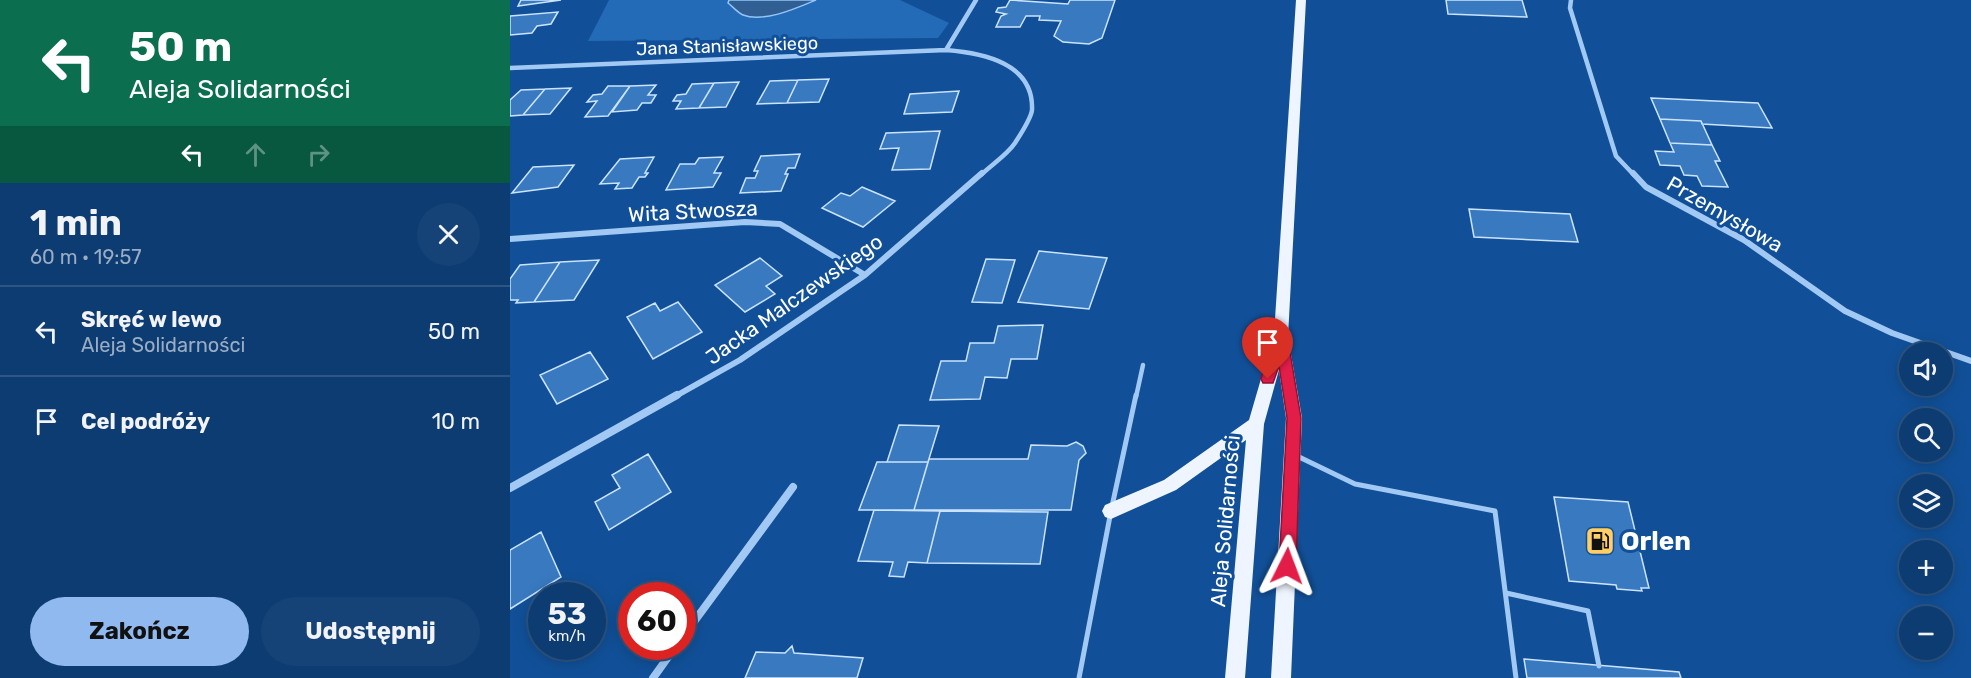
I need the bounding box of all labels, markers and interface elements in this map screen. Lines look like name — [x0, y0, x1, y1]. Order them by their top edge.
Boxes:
text: 50 m — [129, 22, 232, 72]
icon: left — [30, 24, 108, 102]
street label: Jana Stanisławskiego — [636, 32, 818, 60]
text: Aleja Solidarności — [129, 73, 351, 105]
icon: left — [176, 138, 209, 171]
icon: ahead — [239, 138, 272, 171]
icon: right — [302, 138, 335, 171]
street label: Przemysłowa — [1663, 171, 1787, 257]
street label: Wita Stwosza — [628, 195, 758, 227]
text: 1 min — [30, 201, 122, 244]
button: close — [417, 203, 480, 266]
street label: Jacka Malczewskiego — [701, 228, 887, 370]
text: 60 m · 19:57 — [30, 245, 142, 269]
text: Skręć w lewo — [81, 306, 222, 333]
icon: left — [30, 315, 63, 348]
pin — [1242, 317, 1293, 379]
text: 50 m — [428, 318, 480, 345]
icon: arrive — [1251, 326, 1284, 359]
text: Aleja Solidarności — [81, 333, 245, 357]
map controls — [1899, 342, 1953, 660]
button: sound — [1899, 342, 1953, 396]
icon: arrive — [30, 405, 63, 438]
text: Cel podróży — [81, 408, 210, 435]
text: 10 m — [432, 408, 480, 435]
button: search — [1899, 408, 1953, 462]
street label: Aleja Solidarności — [1205, 434, 1245, 608]
button: layers — [1899, 474, 1953, 528]
fuel station icon: Orlen — [1584, 525, 1616, 557]
place label: Orlen — [1621, 526, 1691, 557]
position arrow — [1255, 534, 1319, 598]
button: + — [1899, 540, 1953, 594]
speed limit sign: 60 — [618, 582, 696, 660]
text: 53 — [547, 596, 587, 632]
button: Zakończ — [30, 597, 249, 666]
button: Udostępnij — [261, 597, 480, 666]
button: − — [1899, 606, 1953, 660]
text: km/h — [548, 627, 586, 645]

